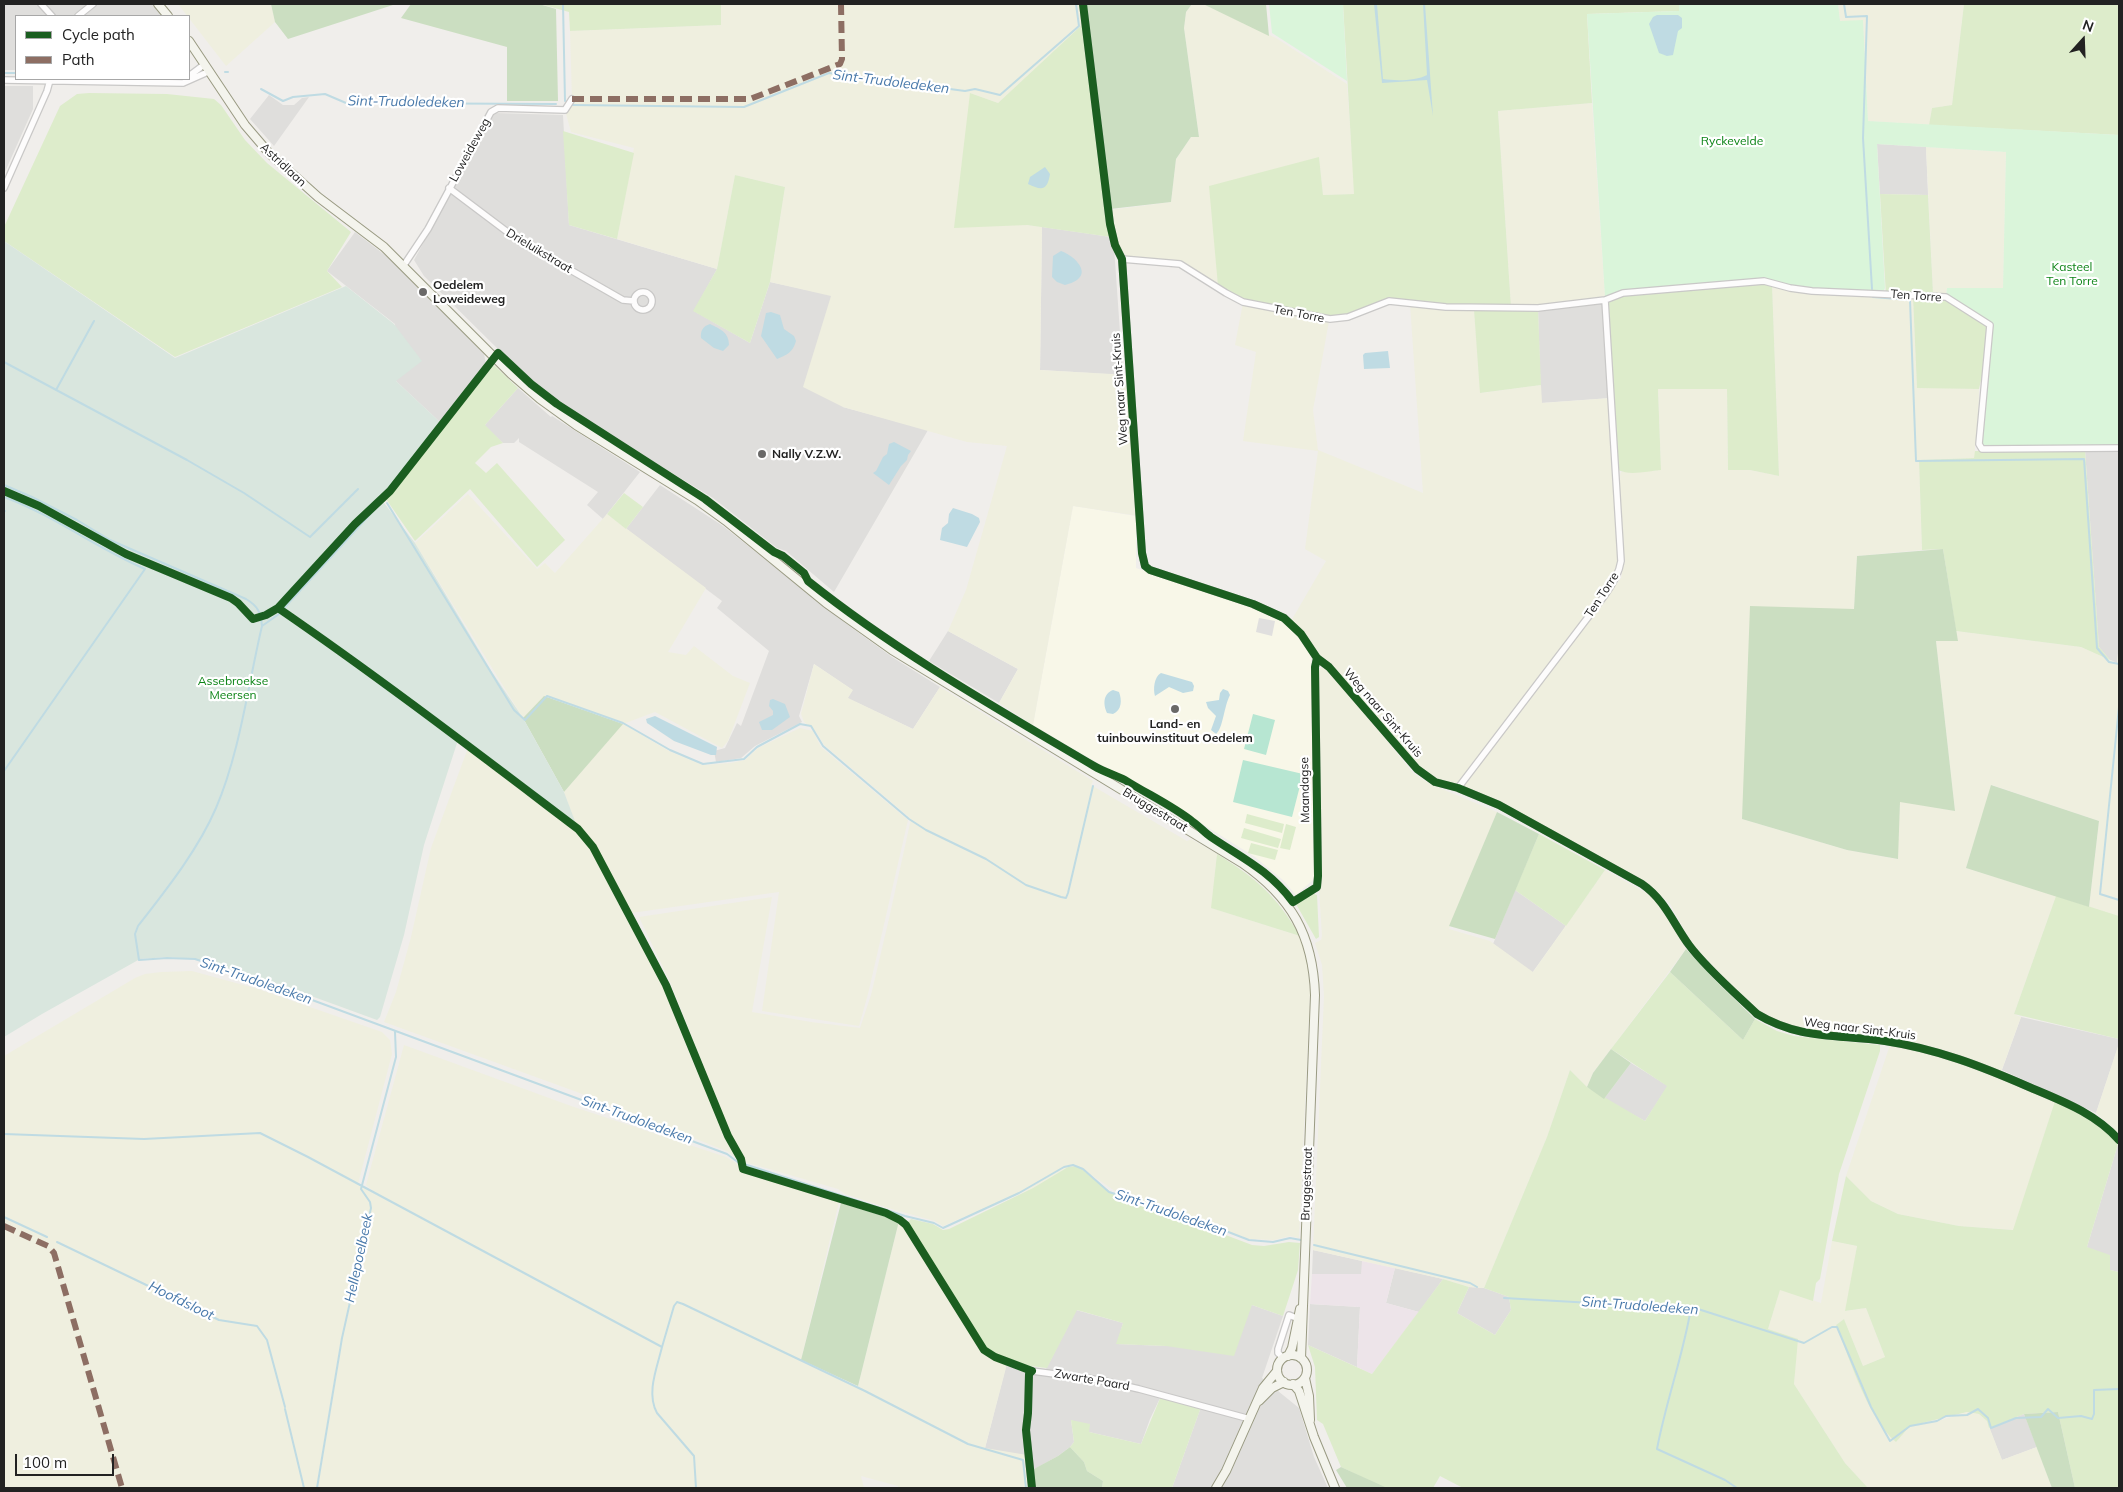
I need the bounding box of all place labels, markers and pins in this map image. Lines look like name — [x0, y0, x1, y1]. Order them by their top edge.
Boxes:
place label: Oedelem Loweideweg — [433, 278, 505, 306]
marker: Oedelem Loweideweg — [417, 286, 429, 298]
place label: Nally V.Z.W. — [772, 447, 841, 461]
marker: Nally V.Z.W. — [756, 448, 768, 460]
marker: Land- en tuinbouwinstituut Oedelem — [1169, 703, 1181, 715]
place label: Land- en tuinbouwinstituut Oedelem — [1097, 717, 1253, 745]

